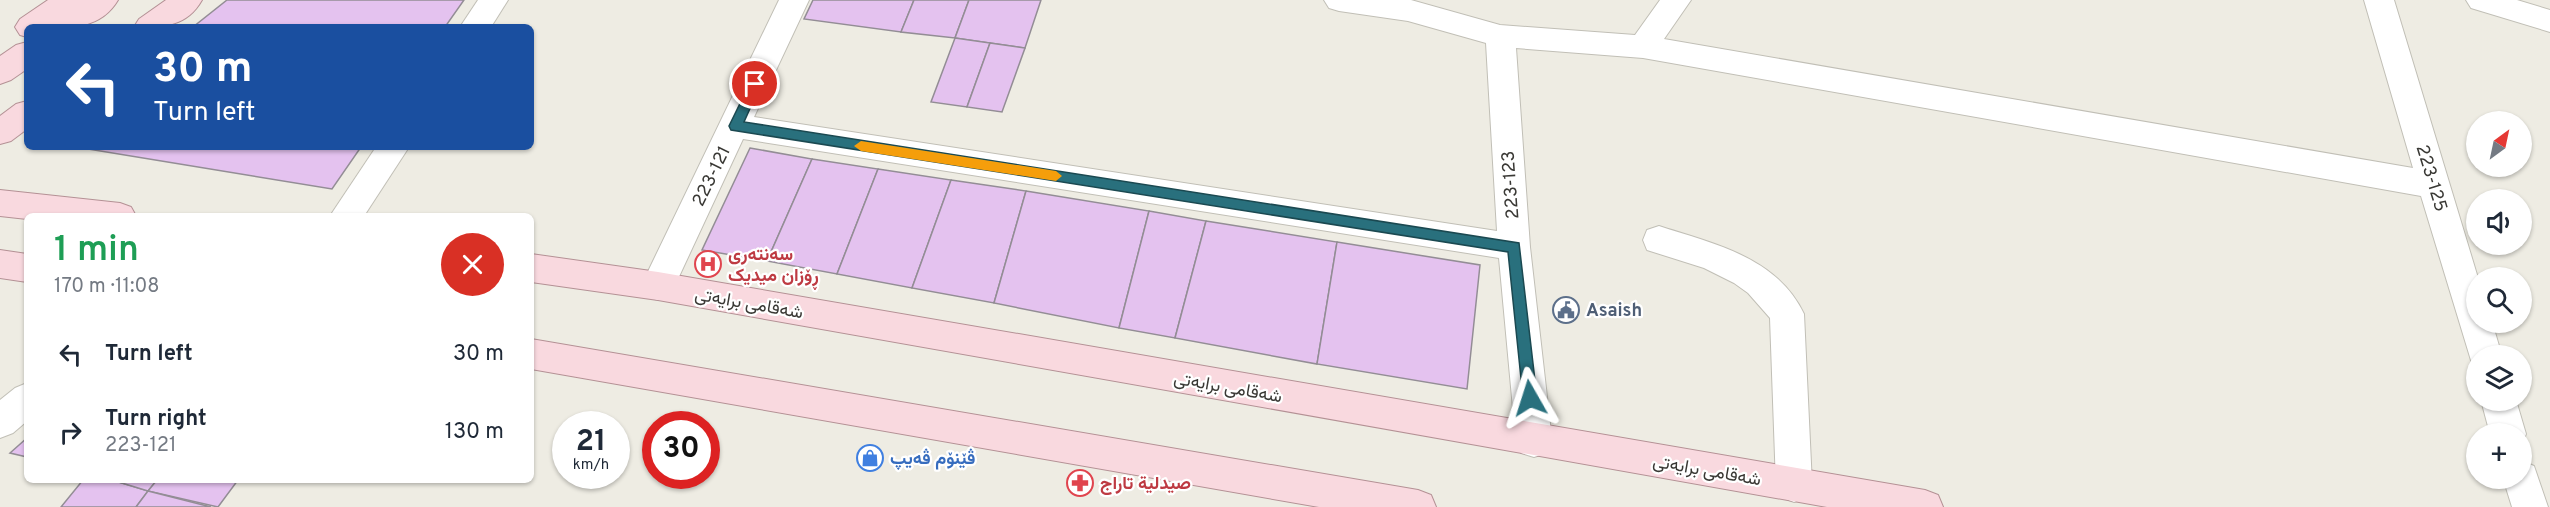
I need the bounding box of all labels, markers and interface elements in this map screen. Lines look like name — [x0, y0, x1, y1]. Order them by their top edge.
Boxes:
text: 30 m — [153, 44, 252, 97]
icon: left — [54, 48, 132, 126]
pin — [729, 58, 780, 109]
icon: arrive — [738, 67, 771, 100]
text: Turn left — [153, 96, 255, 130]
north arrow — [2466, 111, 2532, 177]
map controls — [2466, 111, 2532, 489]
street label: 223-125 — [2409, 142, 2452, 215]
street label: 223-121 — [688, 143, 737, 211]
street label: 223-123 — [1498, 150, 1525, 220]
button: sound — [2466, 189, 2532, 255]
text: 1 min — [54, 228, 139, 274]
button: close — [441, 233, 504, 296]
place label: سەنتەری ڕۆزان میدیک — [728, 244, 819, 290]
hospital icon: سەنتەری ڕۆزان میدیک — [693, 249, 723, 279]
button: search — [2466, 267, 2532, 333]
text: 170 m · 11:08 — [54, 274, 160, 300]
street label: شەقامی برایەتی — [693, 284, 805, 325]
public building icon: Asaish — [1551, 295, 1581, 325]
place label: Asaish — [1586, 300, 1642, 323]
icon: left — [54, 338, 87, 371]
text: Turn left — [105, 341, 193, 368]
text: 30 m — [453, 341, 504, 368]
button: layers — [2466, 345, 2532, 411]
position arrow — [1498, 366, 1562, 430]
street label: شەقامی برایەتی — [1172, 368, 1284, 409]
text: Turn right — [105, 406, 207, 433]
speed limit sign: 30 — [642, 411, 720, 489]
icon: right — [54, 416, 87, 449]
text: 130 m — [445, 419, 504, 446]
button: + — [2466, 423, 2532, 489]
text: 21 — [576, 424, 606, 461]
text: 223-121 — [105, 433, 177, 459]
shop icon: ڤێنۆم ڤەیپ — [855, 443, 885, 473]
place label: ڤێنۆم ڤەیپ — [890, 448, 975, 471]
street label: شەقامی برایەتی — [1651, 451, 1763, 492]
text: km/h — [573, 456, 609, 475]
pharmacy icon: صيدلية تاراج — [1065, 468, 1095, 498]
place label: صيدلية تاراج — [1100, 473, 1191, 496]

